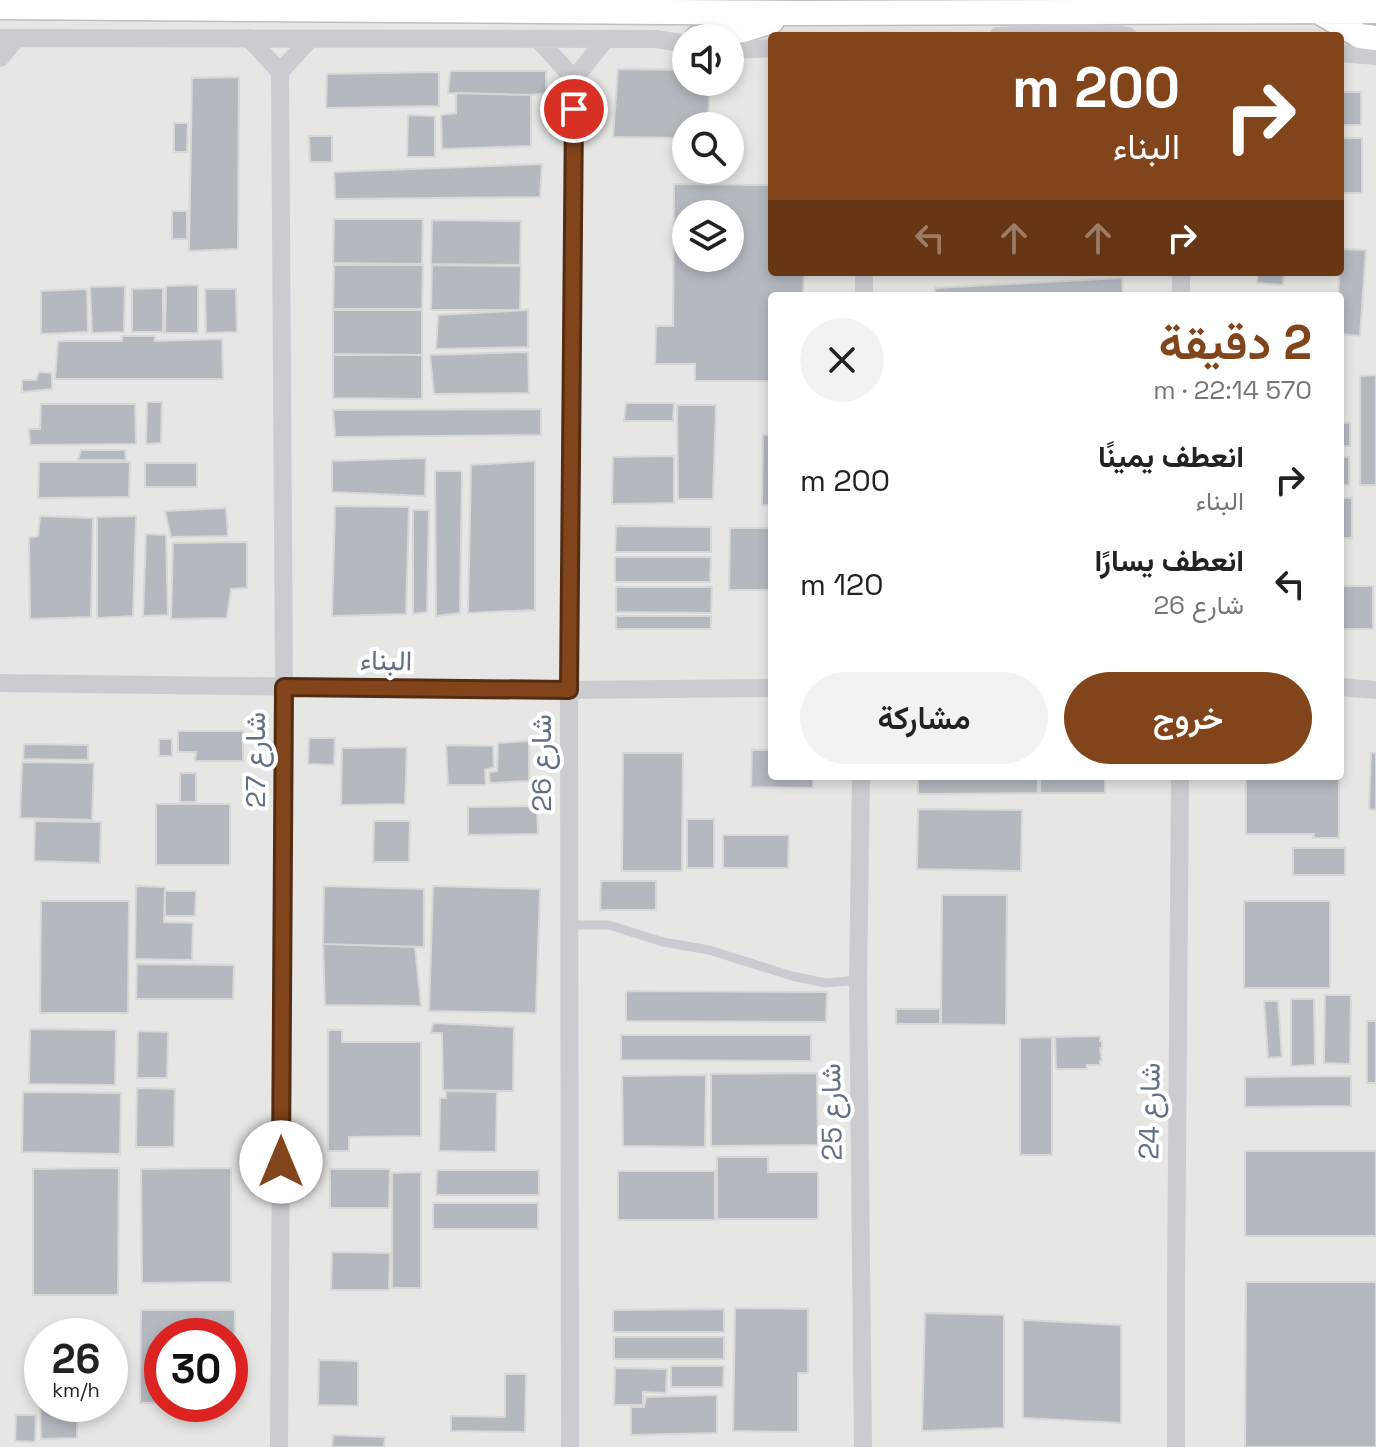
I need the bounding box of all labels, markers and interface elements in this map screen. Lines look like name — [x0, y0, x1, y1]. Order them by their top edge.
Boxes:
map controls — [672, 24, 744, 272]
button: sound — [672, 24, 744, 96]
text: 200 m — [1012, 52, 1180, 123]
icon: right — [1208, 64, 1312, 168]
pin — [540, 75, 608, 143]
icon: arrive — [552, 87, 596, 131]
button: search — [672, 112, 744, 184]
text: البناء — [1113, 124, 1180, 170]
button: layers — [672, 200, 744, 272]
icon: left — [908, 216, 952, 260]
icon: ahead — [992, 216, 1036, 260]
icon: ahead — [1076, 216, 1120, 260]
icon: right — [1160, 216, 1204, 260]
text: 2 دقيقة — [1159, 312, 1312, 373]
button: close — [800, 318, 884, 402]
text: 570 m · 22:14 — [1153, 373, 1312, 407]
text: انعطف يمينًا — [1098, 437, 1244, 476]
icon: right — [1268, 458, 1312, 502]
text: 200 m — [800, 461, 890, 500]
text: البناء — [1195, 484, 1244, 518]
text: انعطف يسارًا — [1094, 541, 1244, 580]
icon: left — [1268, 562, 1312, 606]
text: 120 m — [800, 565, 883, 604]
text: شارع 26 — [1153, 588, 1244, 622]
street label: البناء — [360, 642, 412, 678]
button: مشاركة — [800, 672, 1048, 764]
button: خروج — [1064, 672, 1312, 764]
street label: شارع 27 — [237, 712, 274, 808]
street label: شارع 26 — [523, 714, 560, 812]
street label: شارع 24 — [1130, 1062, 1169, 1160]
street label: شارع 25 — [812, 1063, 851, 1161]
position arrow — [239, 1120, 323, 1204]
speed limit sign: 30 — [144, 1318, 248, 1422]
text: 26 — [52, 1334, 100, 1385]
text: km/h — [52, 1377, 100, 1403]

